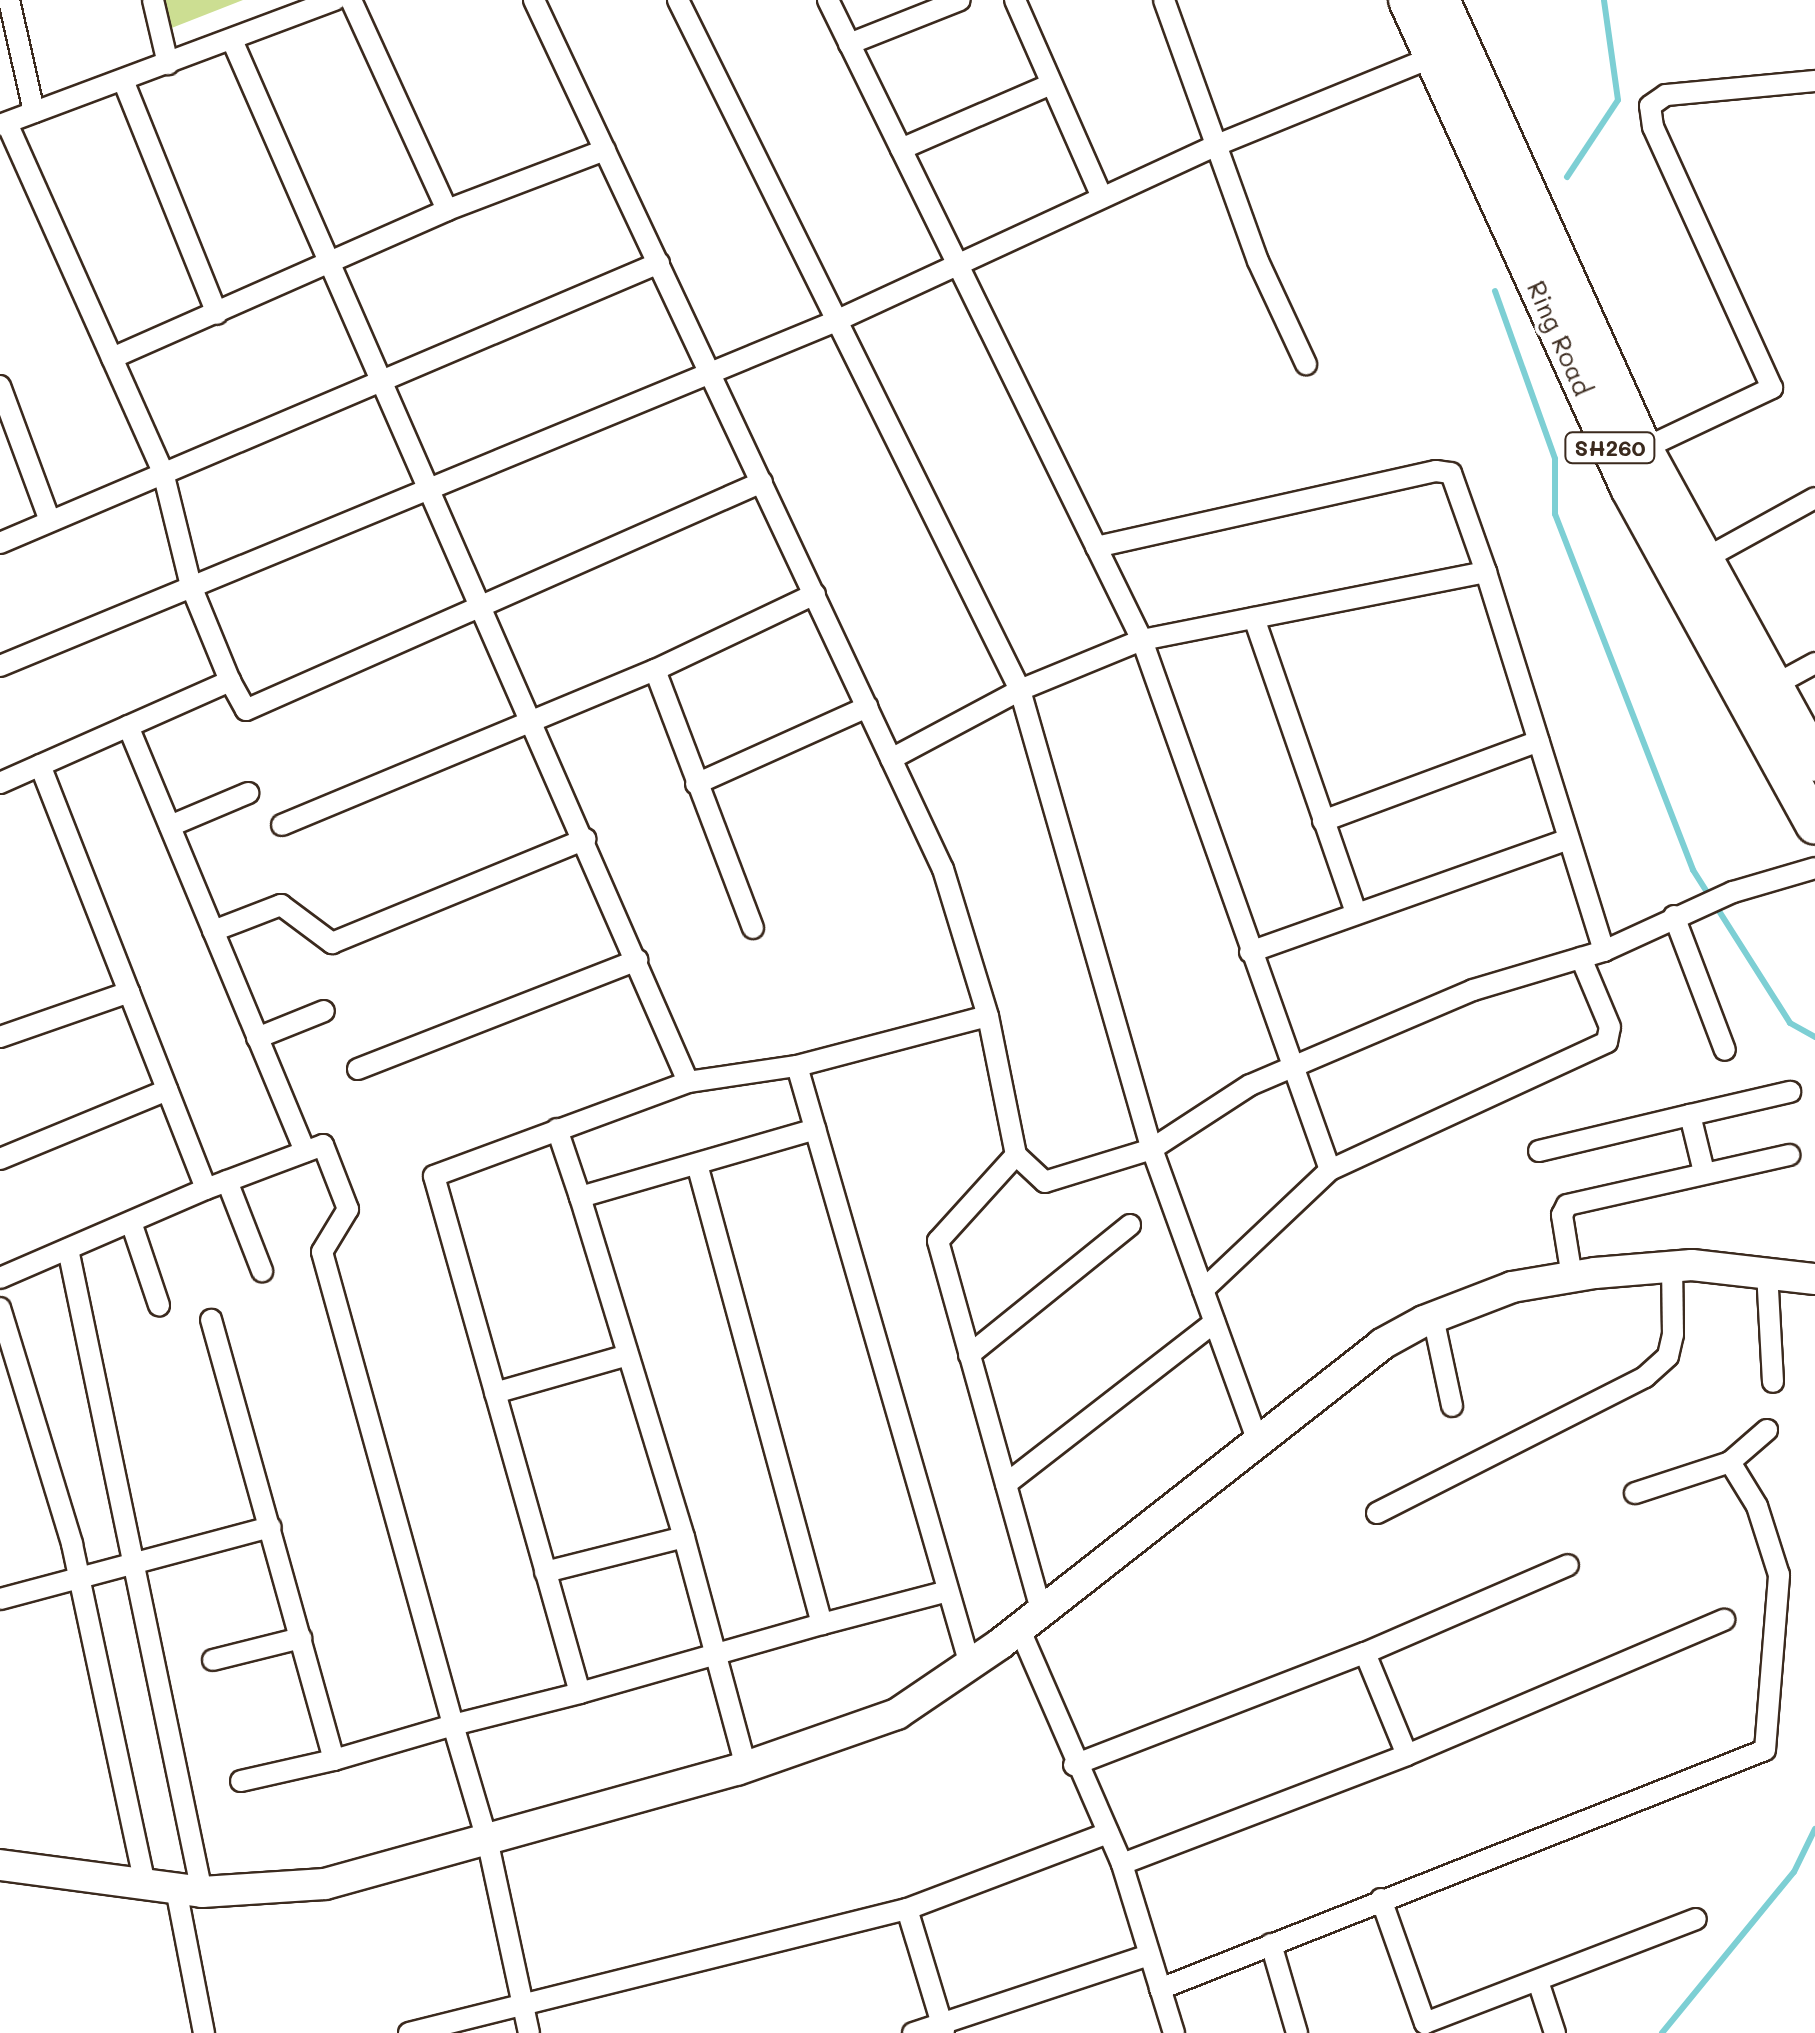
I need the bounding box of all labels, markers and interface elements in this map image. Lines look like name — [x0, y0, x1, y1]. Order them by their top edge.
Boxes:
street label: Ring Road — [1521, 276, 1599, 400]
road number: SH260 — [1562, 431, 1658, 465]

